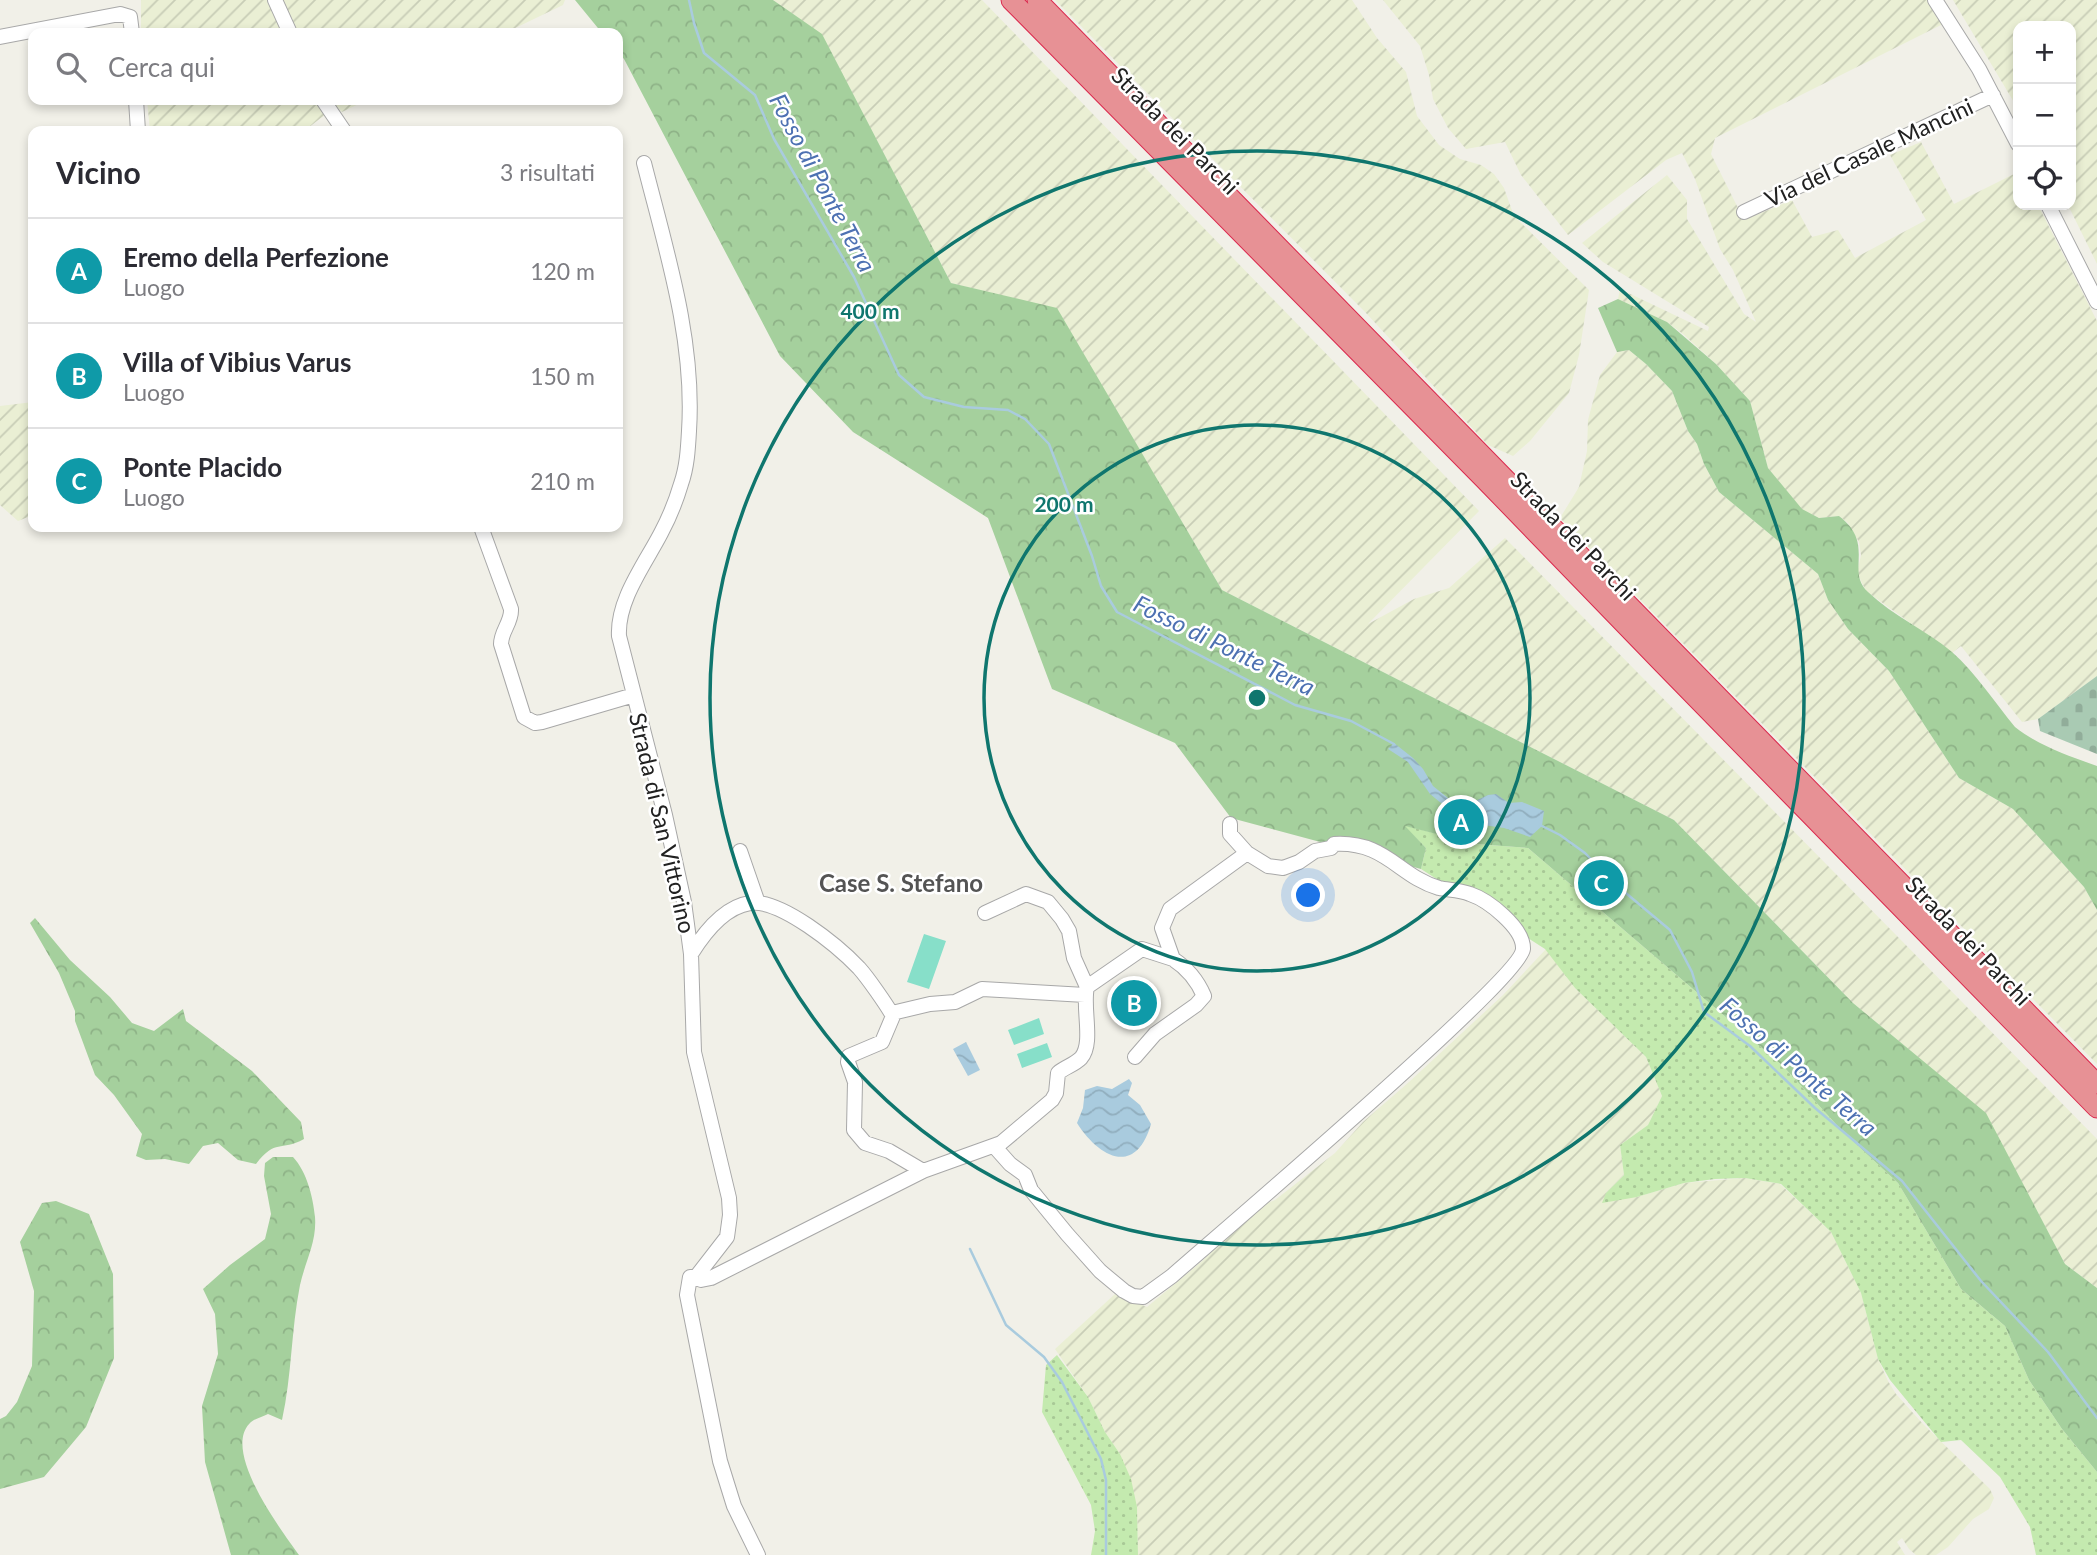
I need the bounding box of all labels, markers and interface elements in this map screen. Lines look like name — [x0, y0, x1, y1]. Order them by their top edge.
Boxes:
map controls — [2013, 21, 2076, 210]
button: + — [2013, 21, 2076, 84]
search box — [28, 28, 623, 105]
icon: search — [52, 48, 90, 86]
text: Cerca qui — [108, 51, 215, 83]
street label: Strada dei Parchi — [1106, 61, 1245, 200]
button: − — [2013, 84, 2076, 147]
water label: Fosso di Ponte Terra — [764, 88, 883, 276]
street label: Via del Casale Mancini — [1760, 92, 1977, 213]
button: locate — [2013, 147, 2076, 210]
text: Vicino — [56, 154, 141, 190]
text: 3 risultati — [500, 158, 595, 186]
text: Eremo della Perfezione — [123, 241, 389, 273]
text: A — [71, 257, 87, 285]
text: 120 m — [530, 257, 595, 285]
text: Luogo — [123, 273, 185, 301]
text: 400 m — [840, 298, 900, 323]
text: Villa of Vibius Varus — [123, 346, 351, 378]
text: B — [71, 362, 87, 390]
text: 150 m — [530, 362, 595, 390]
text: Luogo — [123, 378, 185, 406]
text: Ponte Placido — [123, 451, 282, 483]
street label: Strada dei Parchi — [1505, 465, 1642, 606]
text: C — [71, 467, 87, 495]
text: 210 m — [530, 467, 595, 495]
text: Luogo — [123, 483, 185, 511]
text: 200 m — [1034, 491, 1094, 516]
water label: Fosso di Ponte Terra — [1129, 588, 1320, 701]
centre of rings — [1245, 686, 1269, 710]
street label: Strada di San Vittorino — [624, 710, 702, 936]
pin: A — [1438, 796, 1484, 848]
pin: C — [1578, 857, 1624, 909]
district label: Case S. Stefano — [819, 868, 983, 897]
street label: Strada dei Parchi — [1900, 870, 2037, 1011]
your location — [1291, 878, 1325, 912]
pin: B — [1111, 977, 1157, 1029]
water label: Fosso di Ponte Terra — [1715, 990, 1883, 1142]

